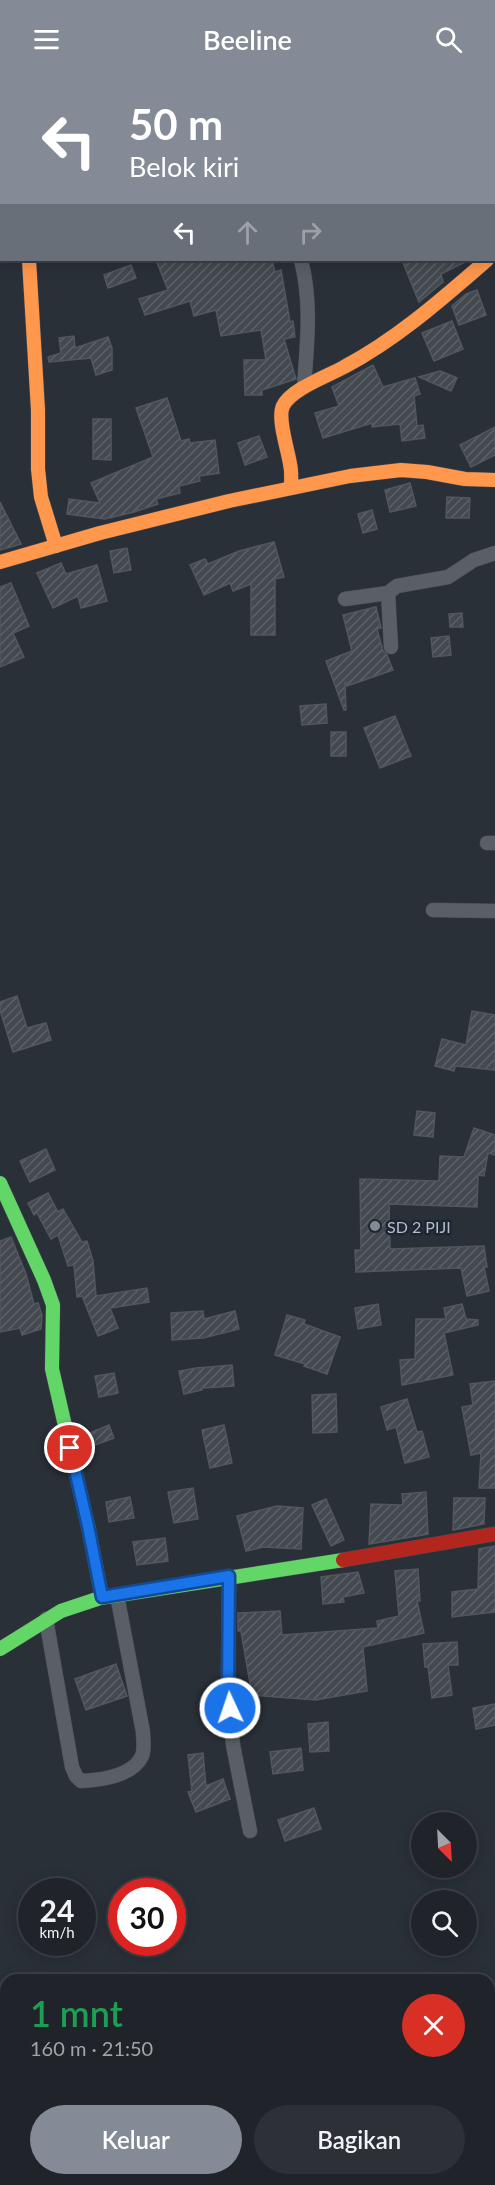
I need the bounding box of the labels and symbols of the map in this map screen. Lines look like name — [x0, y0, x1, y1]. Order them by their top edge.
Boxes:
place label: SD 2 PIJI — [387, 1217, 451, 1236]
marker: SD 2 PIJI — [368, 1219, 382, 1233]
pin — [44, 1422, 95, 1473]
position arrow — [198, 1676, 262, 1740]
north arrow — [411, 1812, 477, 1878]
speed limit sign: 30 — [108, 1878, 186, 1956]

